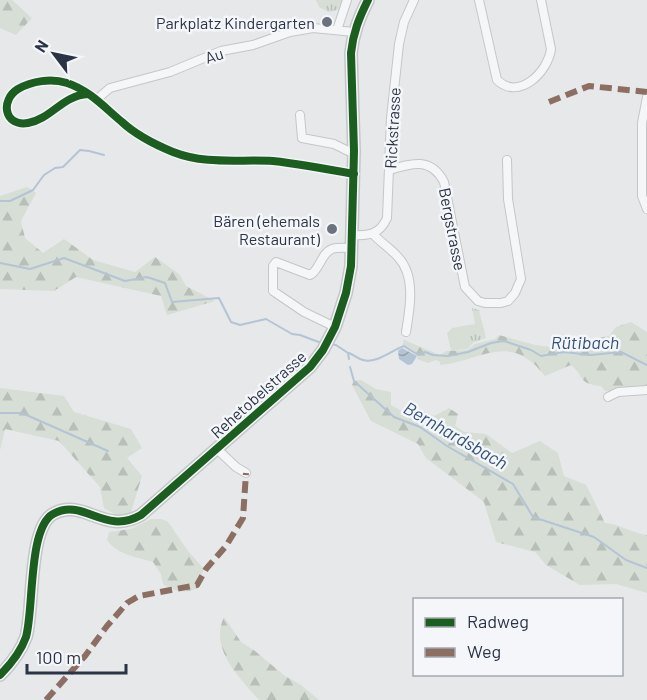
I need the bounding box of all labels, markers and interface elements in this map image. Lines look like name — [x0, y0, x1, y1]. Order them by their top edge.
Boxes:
place label: Parkplatz Kindergarten — [156, 13, 315, 32]
marker: Parkplatz Kindergarten — [320, 15, 334, 29]
north arrow — [24, 24, 84, 84]
text: N — [30, 36, 52, 55]
street label: Au — [202, 43, 226, 67]
street label: Rickstrasse — [380, 87, 404, 169]
street label: Bergstrasse — [436, 186, 470, 272]
place label: Bären (ehemals Restaurant) — [213, 211, 321, 248]
marker: Bären (ehemals Restaurant) — [325, 222, 339, 236]
water label: Rütibach — [551, 331, 619, 353]
street label: Rehetobelstrasse — [206, 346, 310, 442]
water label: Bernhardsbach — [400, 396, 512, 474]
legend — [413, 598, 623, 676]
text: Radweg — [467, 610, 529, 632]
scale bar — [27, 637, 126, 675]
text: Weg — [467, 640, 501, 662]
text: 100 m — [36, 646, 81, 668]

